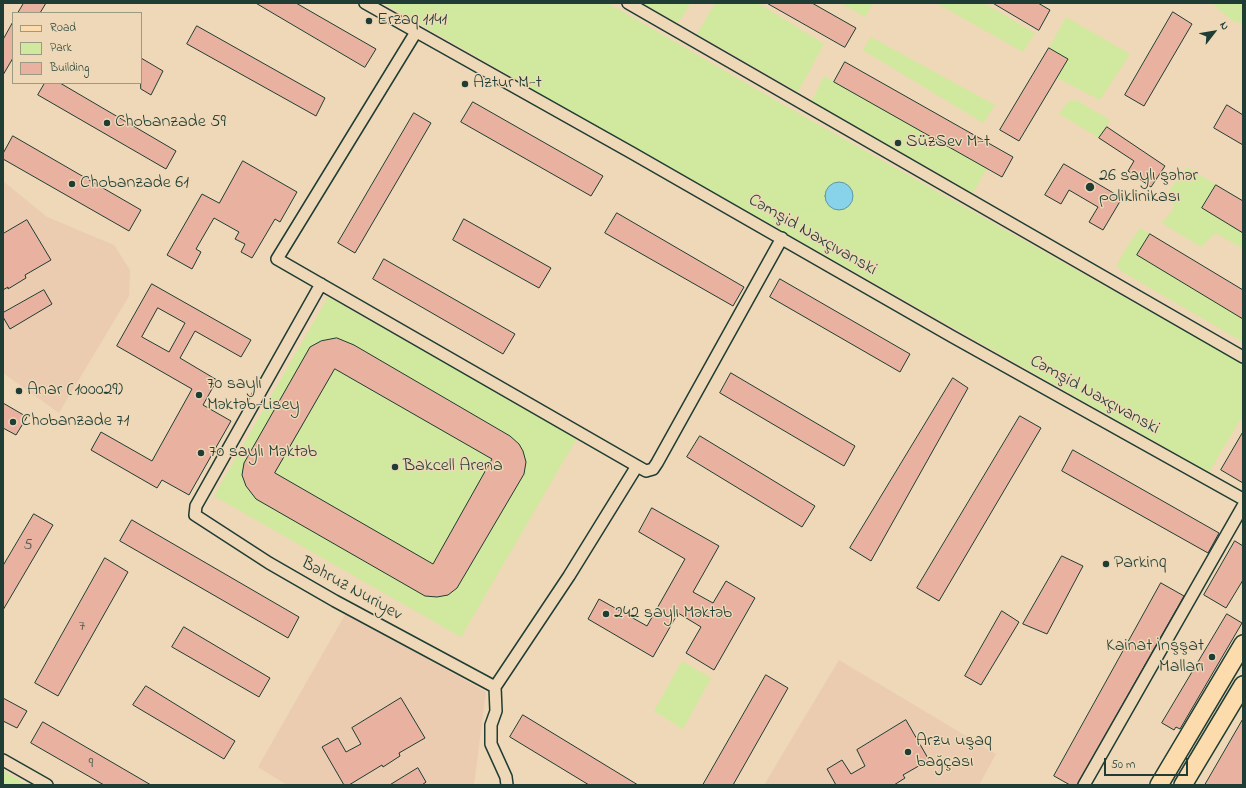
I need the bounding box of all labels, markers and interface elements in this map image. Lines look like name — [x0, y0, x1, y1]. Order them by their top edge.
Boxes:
place label: Erzaq 1141 — [377, 10, 447, 32]
legend — [12, 12, 142, 84]
north arrow — [1194, 12, 1234, 52]
marker: Erzaq 1141 — [364, 16, 374, 26]
text: Road — [50, 19, 76, 37]
text: N — [1216, 19, 1233, 33]
text: Park — [50, 39, 72, 57]
text: Building — [50, 59, 89, 77]
place label: Aztur M-t — [473, 73, 542, 95]
marker: Aztur M-t — [460, 79, 470, 89]
place label: Chobanzade 59 — [115, 112, 226, 134]
marker: Chobanzade 59 — [102, 118, 112, 128]
place label: SüzSev M-t — [906, 132, 990, 154]
marker: SüzSev M-t — [893, 138, 903, 148]
place label: 26 saylı şəhər poliklinikası — [1099, 166, 1198, 208]
place label: Chobanzade 61 — [80, 173, 189, 195]
marker: Chobanzade 61 — [67, 179, 77, 189]
marker: 26 saylı şəhər poliklinikası — [1084, 181, 1096, 193]
street label: Cəmşid Naxçıvanski — [744, 190, 880, 282]
street label: Cəmşid Naxçıvanski — [1025, 351, 1163, 441]
place label: 70 saylı Məktəb-Lisey — [207, 374, 300, 416]
place label: Anar (100029) — [27, 380, 123, 402]
marker: Anar (100029) — [14, 386, 24, 396]
marker: 70 saylı Məktəb-Lisey — [194, 390, 204, 400]
place label: Chobanzade 71 — [21, 411, 129, 433]
marker: Chobanzade 71 — [8, 417, 18, 427]
place label: 70 saylı Məktəb — [209, 442, 317, 464]
marker: 70 saylı Məktəb — [196, 448, 206, 458]
place label: Bakcell Arena — [403, 456, 503, 478]
marker: Bakcell Arena — [390, 462, 400, 472]
house number: 5 — [23, 536, 33, 556]
street label: Bəhruz Nuriyev — [297, 553, 405, 627]
place label: Parkinq — [1114, 553, 1166, 575]
marker: Parkinq — [1101, 559, 1111, 569]
place label: 242 saylı Məktəb — [614, 603, 732, 625]
marker: 242 saylı Məktəb — [601, 609, 611, 619]
house number: 7 — [79, 617, 85, 637]
place label: Kainat İnşşat Malları — [1106, 636, 1204, 678]
marker: Kainat İnşşat Malları — [1207, 652, 1217, 662]
place label: Arzu uşaq bağçası — [916, 731, 992, 774]
marker: Arzu uşaq bağçası — [903, 747, 913, 757]
scale bar — [1106, 750, 1190, 776]
house number: 9 — [89, 754, 93, 774]
text: 50 m — [1111, 756, 1135, 774]

